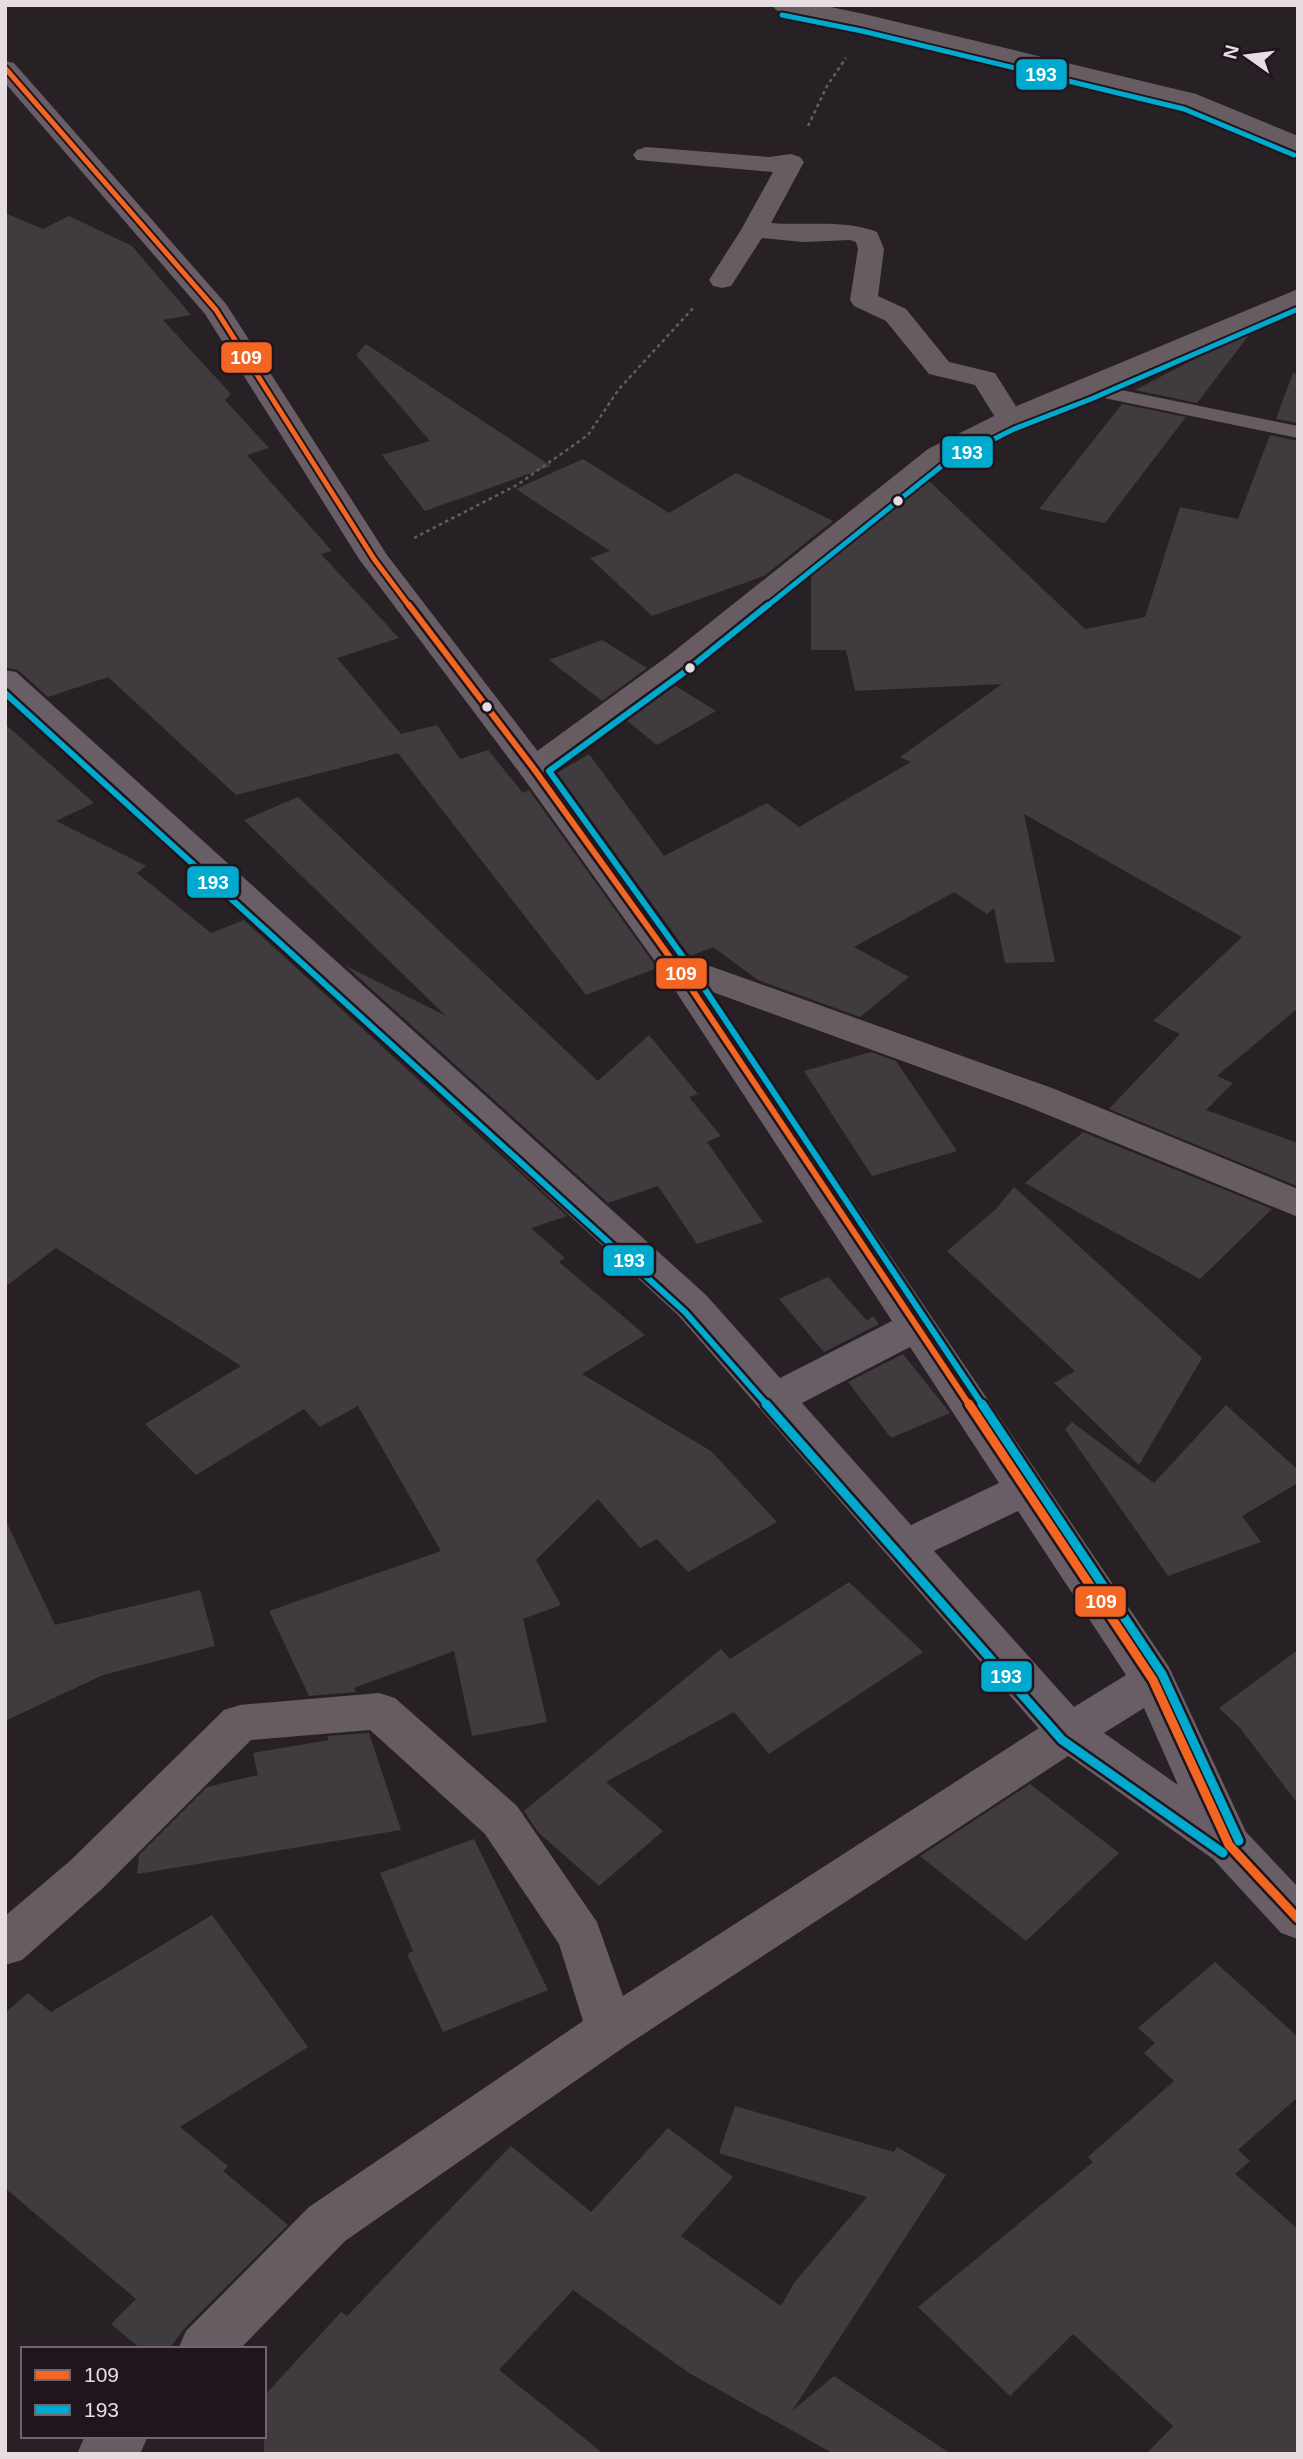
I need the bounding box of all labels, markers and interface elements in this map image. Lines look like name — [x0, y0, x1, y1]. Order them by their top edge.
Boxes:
north arrow — [1212, 21, 1282, 91]
text: N — [1219, 43, 1243, 61]
line badge: 193 — [1015, 58, 1068, 91]
text: 193 — [1025, 64, 1057, 85]
line badge: 109 — [220, 341, 273, 374]
text: 109 — [230, 347, 262, 368]
line badge: 193 — [941, 435, 994, 469]
text: 193 — [951, 442, 983, 463]
unlabelled marker — [891, 494, 905, 508]
unlabelled marker — [683, 661, 697, 675]
unlabelled marker — [480, 700, 494, 714]
line badge: 193 — [186, 865, 240, 899]
text: 193 — [197, 872, 229, 893]
line badge: 109 — [655, 957, 708, 990]
text: 109 — [665, 963, 697, 984]
line badge: 193 — [602, 1244, 655, 1277]
text: 193 — [613, 1250, 645, 1271]
line badge: 109 — [1074, 1585, 1127, 1618]
text: 109 — [1085, 1591, 1117, 1612]
line badge: 193 — [980, 1660, 1033, 1693]
text: 193 — [990, 1666, 1022, 1687]
legend — [21, 2347, 266, 2438]
text: 109 — [84, 2363, 119, 2386]
text: 193 — [84, 2398, 119, 2421]

